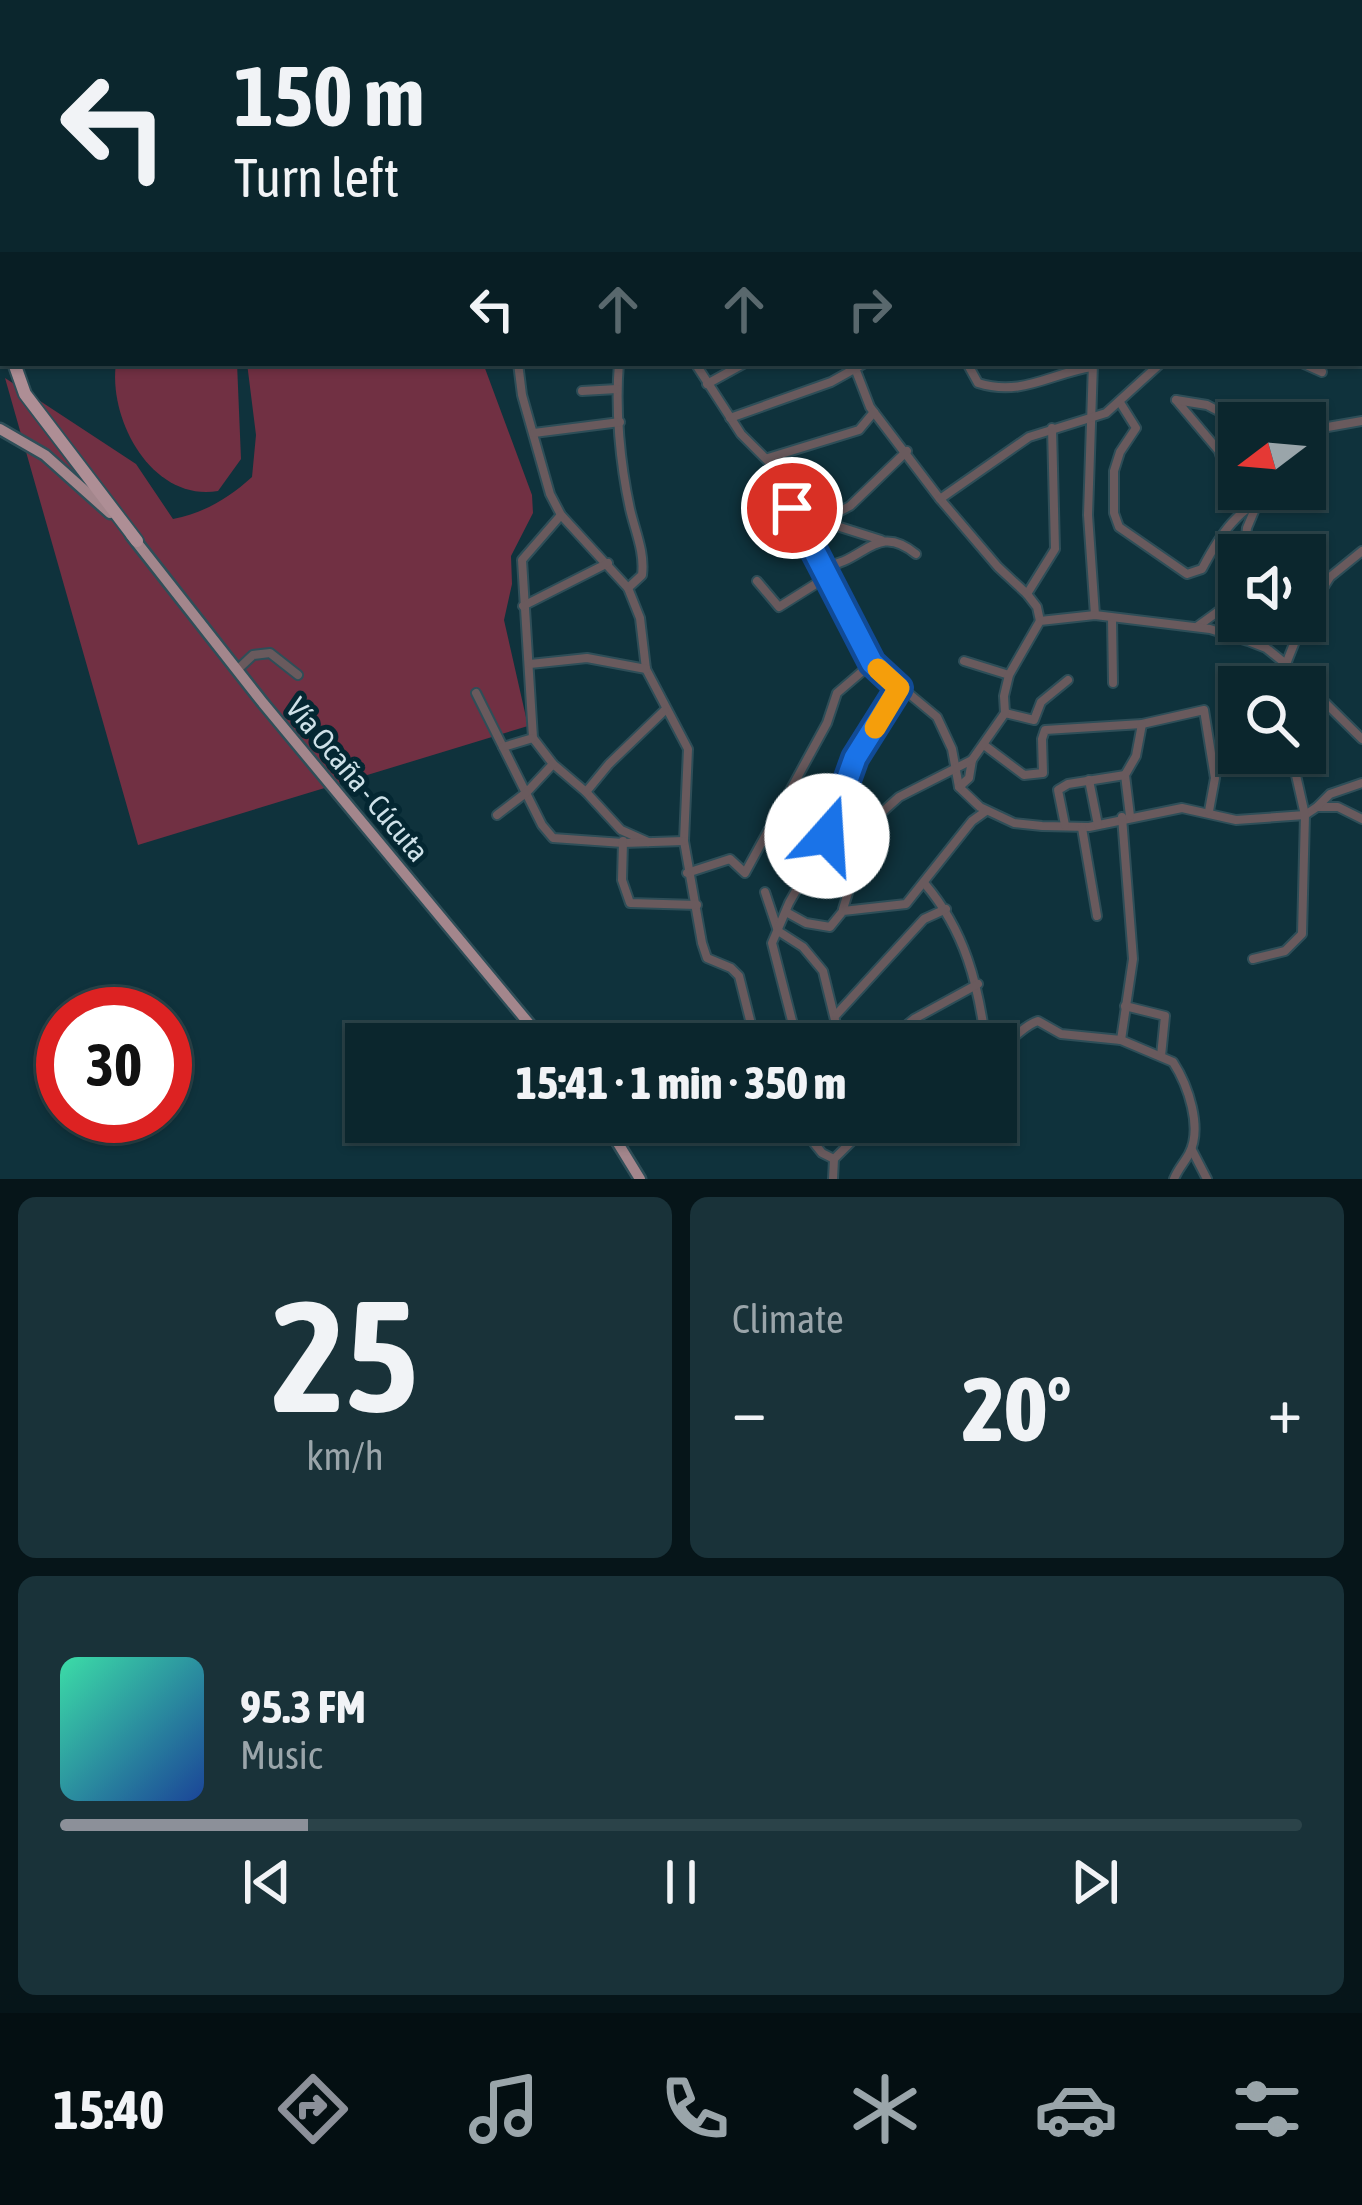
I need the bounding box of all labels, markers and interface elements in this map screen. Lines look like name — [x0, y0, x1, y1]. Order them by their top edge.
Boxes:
icon: left — [36, 48, 192, 204]
text: 150 m — [234, 48, 424, 144]
text: Turn left — [234, 147, 399, 208]
icon: left — [459, 276, 525, 342]
icon: ahead — [585, 276, 651, 342]
icon: ahead — [711, 276, 777, 342]
icon: right — [837, 276, 903, 342]
north arrow — [1218, 402, 1326, 510]
map controls — [1218, 402, 1326, 774]
pin — [741, 457, 843, 559]
icon: arrive — [759, 475, 825, 541]
button: sound — [1218, 534, 1326, 642]
button: search — [1218, 666, 1326, 774]
street label: Vía Ocaña - Cúcuta — [280, 691, 436, 868]
position arrow — [764, 773, 890, 899]
speed limit sign: 30 — [36, 987, 192, 1143]
text: 15:41 · 1 min · 350 m — [516, 1057, 846, 1109]
text: 25 — [272, 1266, 418, 1445]
text: Climate — [732, 1297, 844, 1341]
text: 20° — [962, 1357, 1072, 1460]
text: − — [732, 1371, 766, 1447]
text: + — [1268, 1371, 1302, 1447]
text: km/h — [306, 1434, 384, 1478]
text: 95.3 FM — [240, 1681, 366, 1733]
text: Music — [240, 1733, 322, 1777]
icon: previous — [234, 1849, 300, 1915]
icon: pause — [648, 1849, 714, 1915]
icon: next — [1062, 1849, 1128, 1915]
icon: directions — [271, 2067, 355, 2151]
icon: music — [462, 2067, 546, 2151]
icon: phone — [653, 2067, 737, 2151]
icon: climate — [843, 2067, 927, 2151]
icon: car — [1034, 2067, 1118, 2151]
icon: filters — [1225, 2067, 1309, 2151]
text: 15:40 — [53, 2079, 164, 2140]

